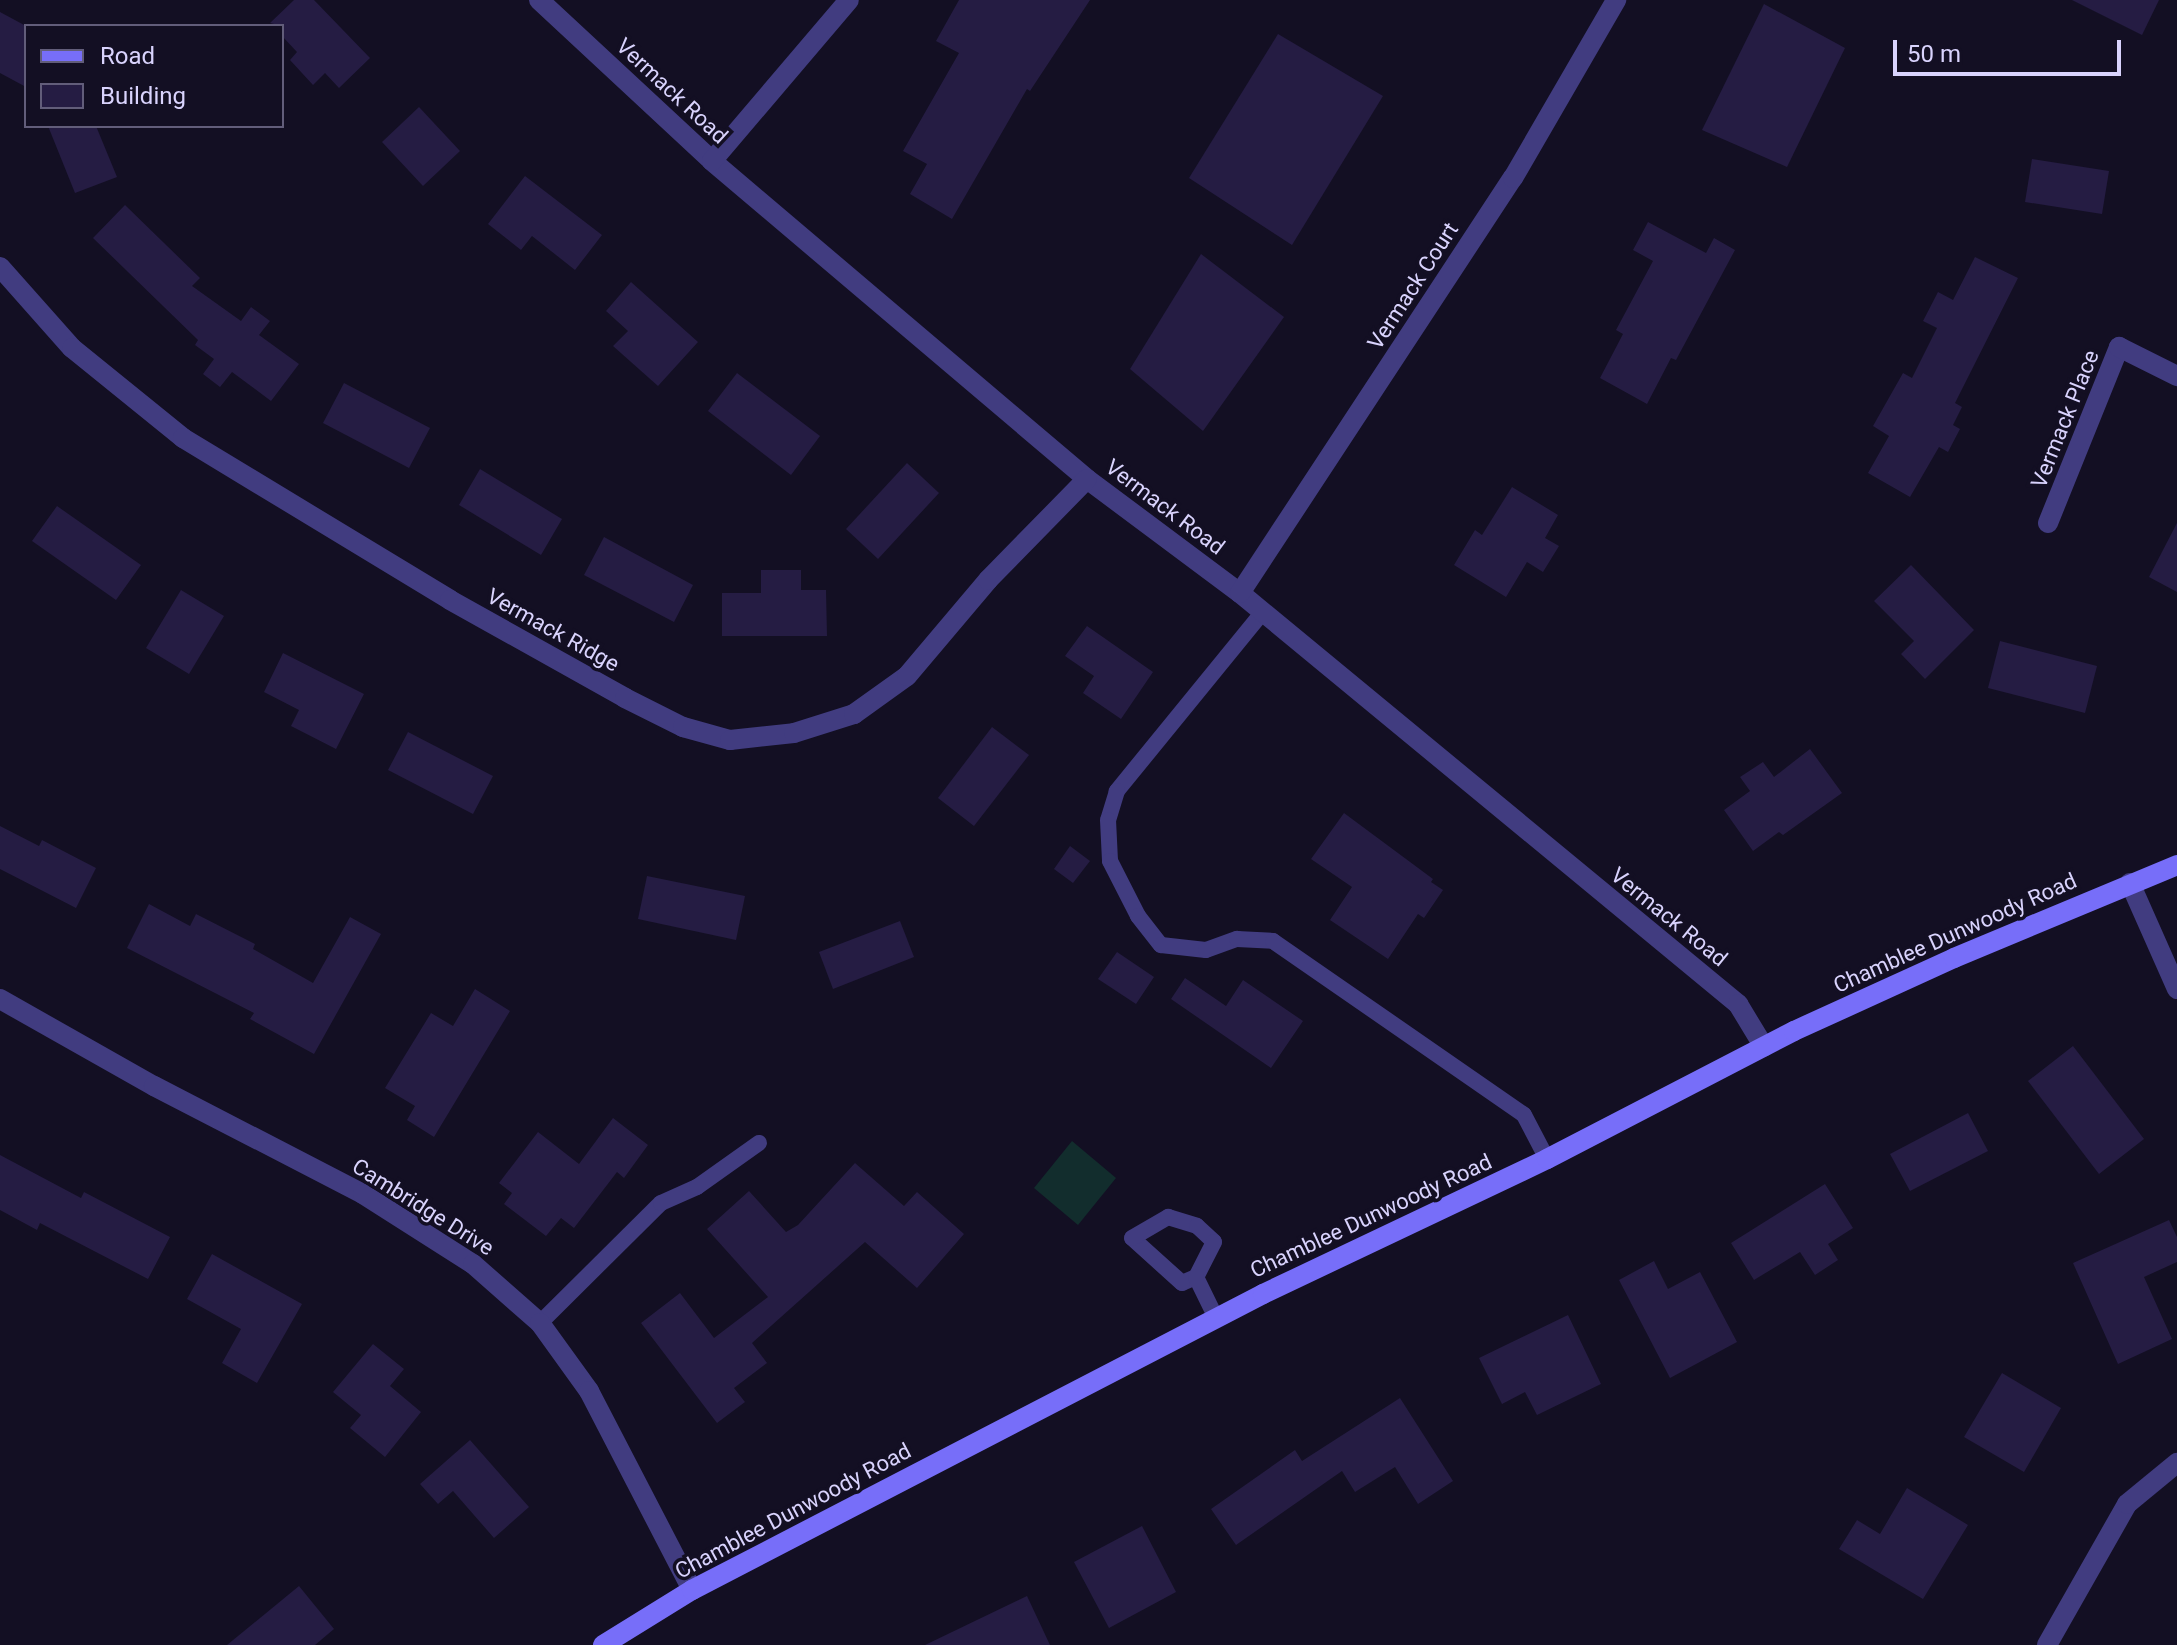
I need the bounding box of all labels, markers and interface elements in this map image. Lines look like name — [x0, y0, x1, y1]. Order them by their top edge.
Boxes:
legend — [24, 24, 284, 128]
scale bar — [1897, 24, 2125, 74]
street label: Vermack Road — [611, 33, 733, 149]
text: 50 m — [1907, 40, 1961, 68]
text: Road — [100, 42, 155, 70]
text: Building — [100, 82, 186, 110]
street label: Vermack Court — [1362, 217, 1464, 355]
street label: Vermack Place — [2025, 346, 2105, 492]
street label: Vermack Road — [1100, 454, 1230, 560]
street label: Vermack Ridge — [482, 583, 624, 677]
street label: Vermack Road — [1605, 862, 1733, 972]
street label: Chamblee Dunwoody Road — [1829, 867, 2081, 999]
street label: Chamblee Dunwoody Road — [1246, 1148, 1496, 1284]
street label: Cambridge Drive — [347, 1153, 499, 1261]
street label: Chamblee Dunwoody Road — [671, 1438, 915, 1584]

